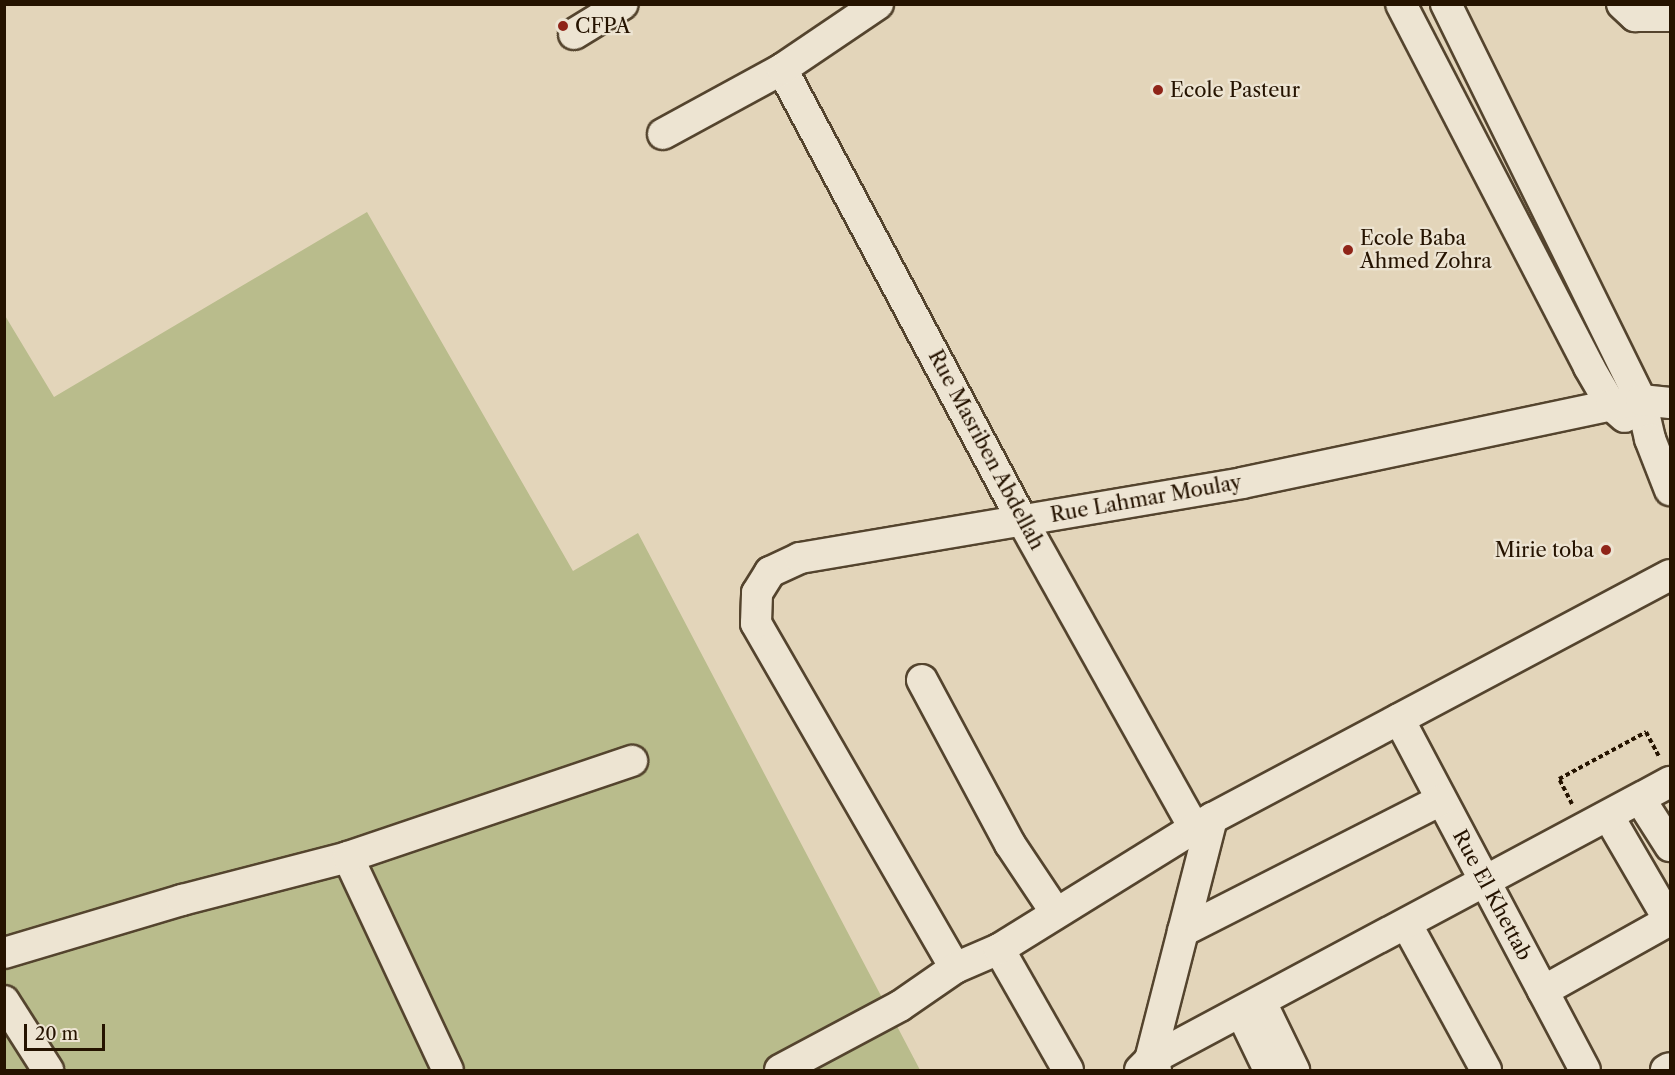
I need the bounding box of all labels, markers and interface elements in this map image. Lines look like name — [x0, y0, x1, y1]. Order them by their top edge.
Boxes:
place label: CFPA — [575, 14, 630, 38]
marker: CFPA — [556, 19, 570, 33]
place label: Ecole Pasteur — [1170, 78, 1300, 102]
marker: Ecole Pasteur — [1151, 83, 1165, 97]
place label: Ecole Baba Ahmed Zohra — [1360, 226, 1492, 273]
marker: Ecole Baba Ahmed Zohra — [1341, 243, 1355, 257]
street label: Rue Masriben Abdellah — [923, 346, 1049, 554]
street label: Rue Lahmar Moulay — [1048, 470, 1244, 528]
place label: Mirie toba — [1495, 538, 1594, 562]
marker: Mirie toba — [1599, 543, 1613, 557]
street label: Rue El Khettab — [1447, 826, 1537, 964]
scale bar — [27, 1012, 108, 1050]
text: 20 m — [35, 1023, 78, 1045]

